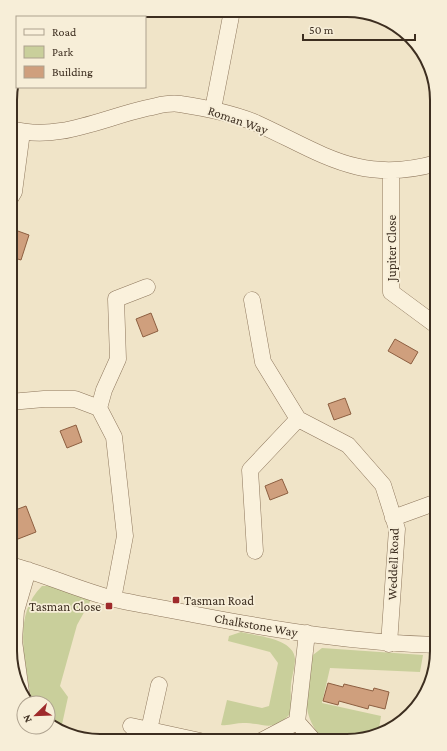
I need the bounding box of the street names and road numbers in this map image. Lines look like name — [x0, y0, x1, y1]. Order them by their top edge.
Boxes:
street label: Roman Way — [206, 103, 271, 138]
street label: Jupiter Close — [384, 215, 399, 282]
street label: Weddell Road — [384, 528, 402, 600]
street label: Chalkstone Way — [213, 610, 300, 640]

